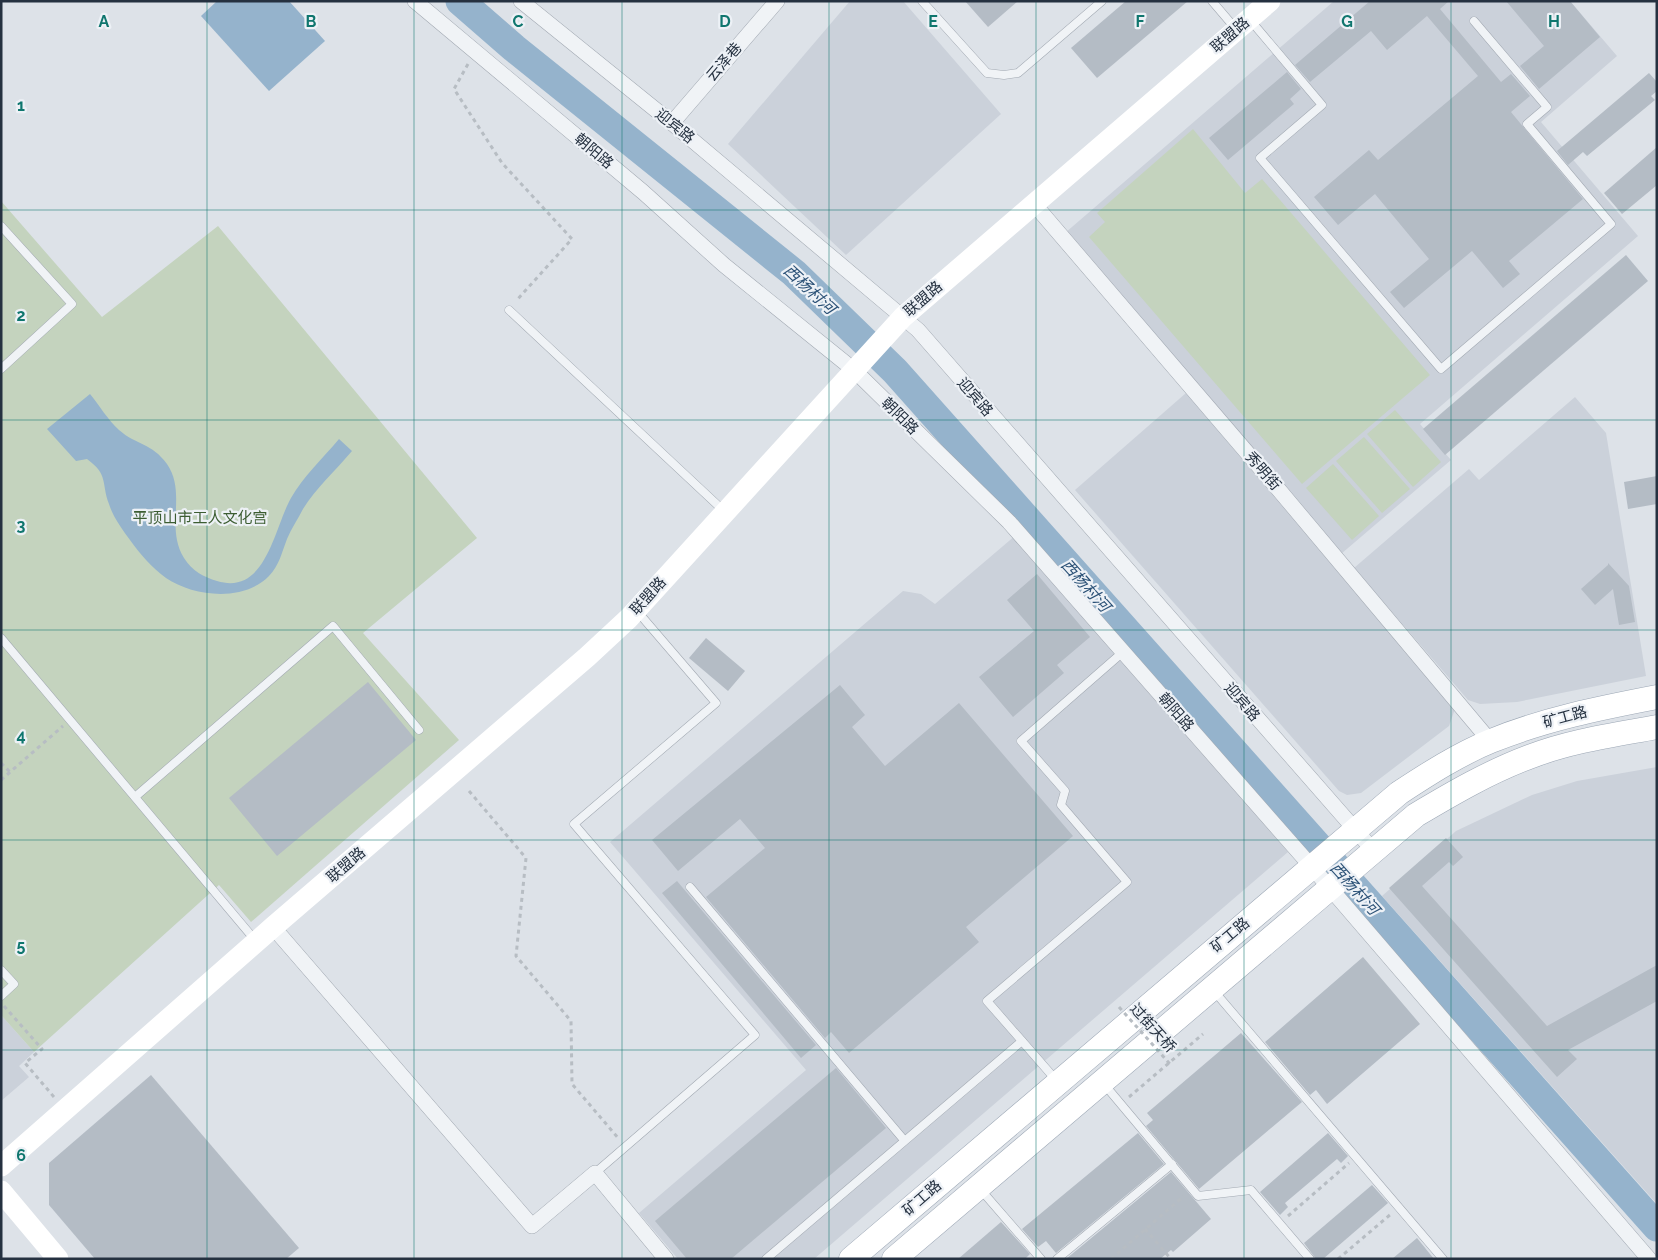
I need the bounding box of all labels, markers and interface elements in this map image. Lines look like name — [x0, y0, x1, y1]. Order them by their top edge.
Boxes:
text: A — [99, 12, 110, 31]
text: B — [306, 12, 317, 31]
text: C — [513, 12, 524, 31]
text: D — [719, 12, 731, 31]
text: E — [928, 12, 938, 31]
text: F — [1135, 12, 1145, 31]
text: G — [1341, 12, 1353, 31]
text: H — [1548, 12, 1560, 31]
street label: 联盟路 — [1207, 13, 1253, 57]
street label: 云泽巷 — [702, 39, 746, 85]
text: 1 — [17, 96, 25, 115]
street label: 迎宾路 — [652, 105, 698, 147]
street label: 朝阳路 — [571, 130, 617, 172]
water label: 西杨村河 — [780, 261, 842, 320]
street label: 联盟路 — [900, 277, 946, 321]
text: 2 — [16, 306, 26, 325]
street label: 迎宾路 — [953, 374, 997, 420]
street label: 朝阳路 — [878, 394, 922, 438]
street label: 秀明街 — [1241, 448, 1285, 494]
park label: 平顶山市工人文化宫 — [132, 509, 268, 527]
text: 3 — [17, 516, 26, 535]
water label: 西杨村河 — [1057, 555, 1116, 618]
street label: 联盟路 — [626, 573, 670, 619]
street label: 迎宾路 — [1220, 679, 1264, 725]
street label: 朝阳路 — [1154, 689, 1198, 735]
street label: 矿工路 — [1541, 702, 1589, 732]
text: 4 — [16, 726, 26, 745]
street label: 联盟路 — [323, 843, 369, 887]
water label: 西杨村河 — [1326, 858, 1385, 921]
street label: 矿工路 — [1207, 914, 1253, 956]
text: 5 — [17, 936, 26, 955]
street label: 过街天桥 — [1126, 1000, 1180, 1056]
text: 6 — [16, 1146, 26, 1165]
street label: 矿工路 — [899, 1176, 945, 1220]

